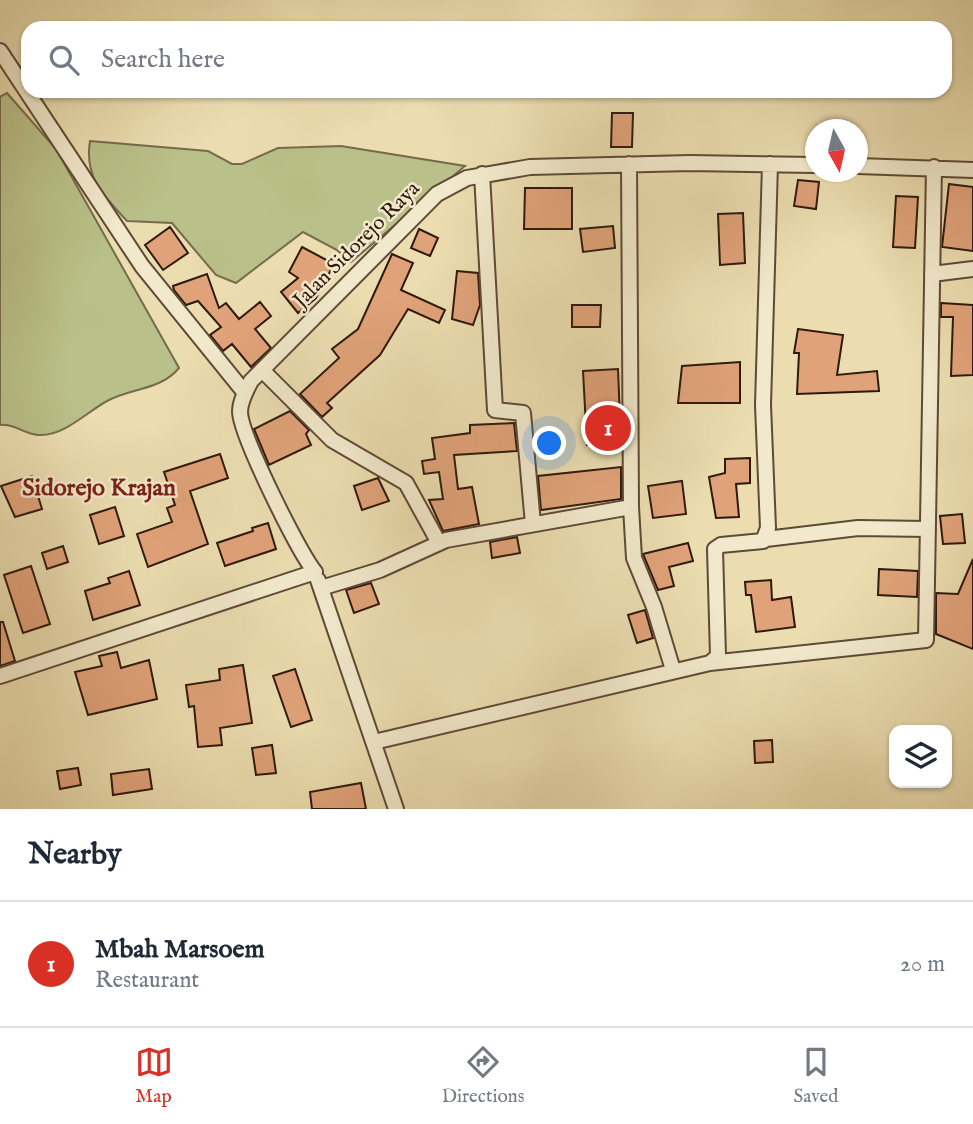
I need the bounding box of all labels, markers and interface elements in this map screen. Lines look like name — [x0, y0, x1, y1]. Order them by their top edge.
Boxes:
search box — [21, 21, 952, 98]
icon: search — [45, 41, 83, 79]
text: Search here — [101, 43, 225, 76]
north arrow — [805, 119, 868, 182]
street label: Jalan Sidorejo Raya — [286, 175, 427, 316]
pin: 1 — [585, 402, 631, 454]
your location — [532, 426, 566, 460]
district label: Sidorejo Krajan — [22, 473, 176, 504]
map controls — [889, 725, 952, 788]
button: layers — [889, 725, 952, 788]
text: Nearby — [28, 836, 121, 874]
text: Mbah Marsoem — [95, 933, 265, 966]
text: 1 — [47, 950, 55, 979]
text: 20 m — [900, 950, 945, 979]
text: Restaurant — [95, 966, 199, 995]
tab: Map — [135, 1043, 173, 1109]
tab: Directions — [442, 1043, 524, 1109]
tab: Saved — [793, 1043, 838, 1109]

